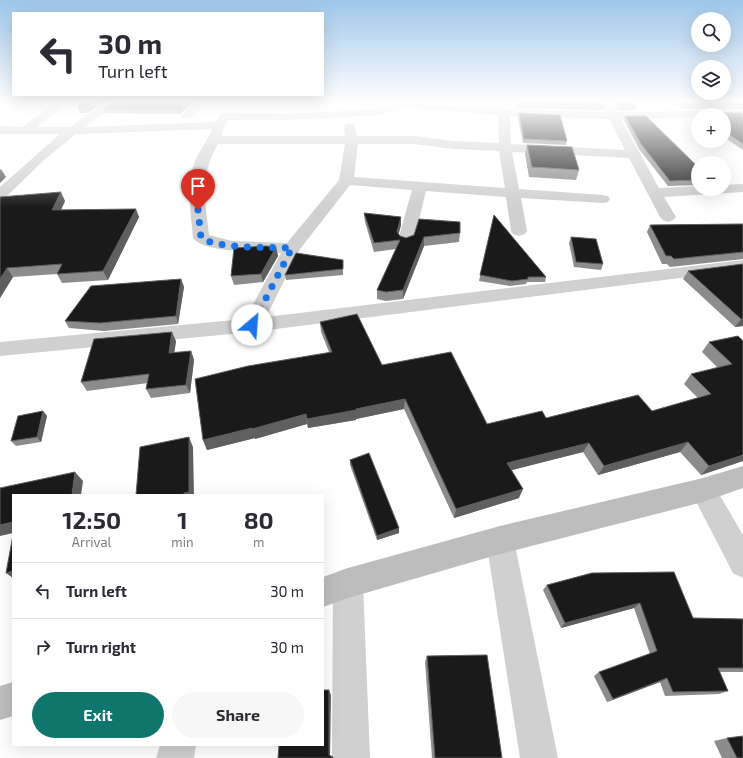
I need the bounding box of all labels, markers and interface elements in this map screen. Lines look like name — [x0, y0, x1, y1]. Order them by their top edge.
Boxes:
map controls — [691, 12, 731, 196]
button: search — [691, 12, 731, 52]
text: 30 m — [98, 26, 162, 60]
icon: left — [32, 28, 84, 80]
text: Turn left — [98, 60, 168, 82]
button: layers — [691, 60, 731, 100]
button: + — [691, 108, 731, 148]
button: − — [691, 156, 731, 196]
pin — [181, 169, 215, 210]
icon: arrive — [187, 175, 209, 197]
position arrow — [231, 304, 273, 346]
text: 12:50 — [62, 505, 121, 534]
text: 1 — [177, 505, 188, 534]
text: 80 — [244, 505, 274, 534]
text: Arrival — [72, 534, 111, 550]
text: min — [171, 534, 193, 550]
text: m — [253, 534, 264, 550]
icon: left — [32, 580, 54, 602]
text: Turn left — [66, 582, 127, 600]
text: 30 m — [270, 582, 304, 600]
icon: right — [32, 636, 54, 658]
text: Turn right — [66, 638, 136, 656]
text: 30 m — [270, 638, 304, 656]
button: Exit — [32, 692, 164, 738]
button: Share — [172, 692, 304, 738]

